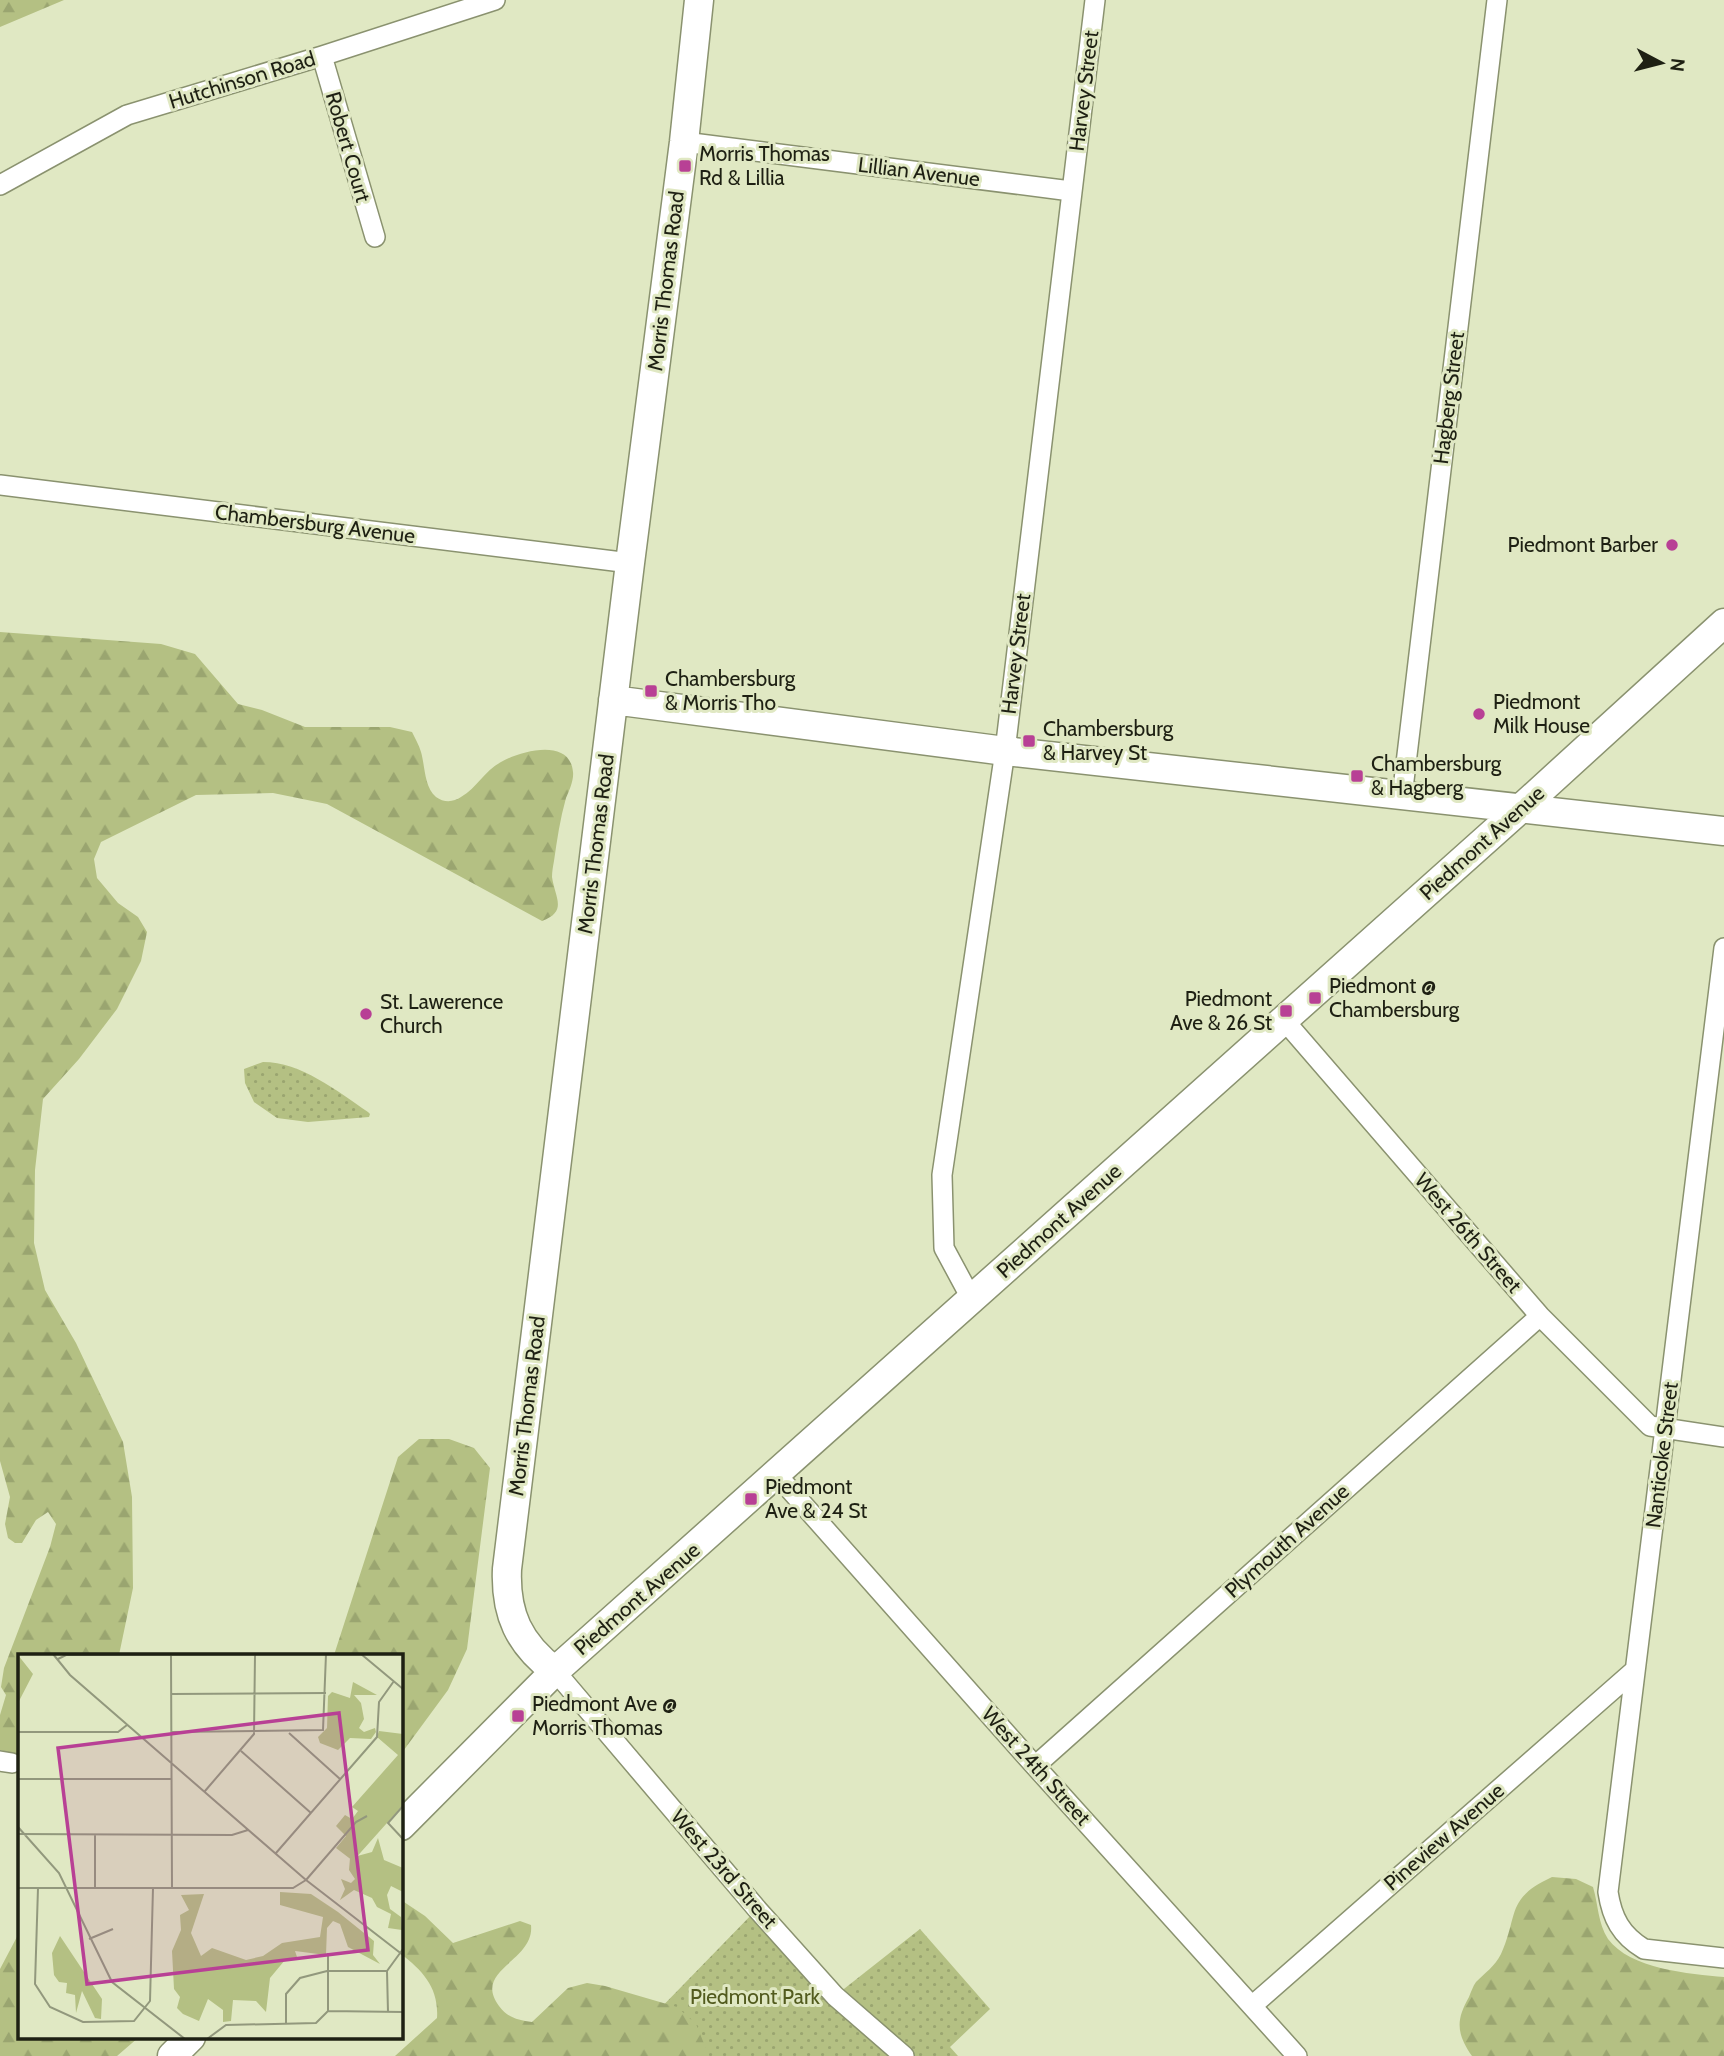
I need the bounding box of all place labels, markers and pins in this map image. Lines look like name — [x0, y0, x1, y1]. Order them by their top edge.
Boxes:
place label: Morris Thomas Rd & Lillia — [699, 141, 830, 190]
marker: Morris Thomas Rd & Lillia — [677, 158, 693, 174]
place label: Piedmont Barber — [1508, 532, 1658, 557]
marker: Piedmont Barber — [1664, 537, 1680, 553]
place label: Chambersburg & Morris Tho — [665, 666, 796, 715]
marker: Chambersburg & Morris Tho — [643, 683, 659, 699]
place label: Piedmont Milk House — [1493, 689, 1590, 738]
marker: Piedmont Milk House — [1471, 706, 1487, 722]
place label: Chambersburg & Harvey St — [1043, 716, 1174, 765]
marker: Chambersburg & Harvey St — [1021, 733, 1037, 749]
place label: Chambersburg & Hagberg — [1371, 751, 1502, 800]
marker: Chambersburg & Hagberg — [1349, 768, 1365, 784]
place label: Piedmont @ Chambersburg — [1329, 973, 1460, 1022]
place label: Piedmont Ave & 26 St — [1170, 986, 1272, 1035]
place label: St. Lawerence Church — [380, 989, 504, 1038]
marker: Piedmont @ Chambersburg — [1307, 990, 1323, 1006]
marker: Piedmont Ave & 26 St — [1278, 1003, 1294, 1019]
marker: St. Lawerence Church — [358, 1006, 374, 1022]
place label: Piedmont Ave & 24 St — [765, 1474, 867, 1523]
marker: Piedmont Ave & 24 St — [743, 1491, 759, 1507]
place label: Piedmont Ave @ Morris Thomas — [532, 1691, 677, 1740]
marker: Piedmont Ave @ Morris Thomas — [510, 1708, 526, 1724]

